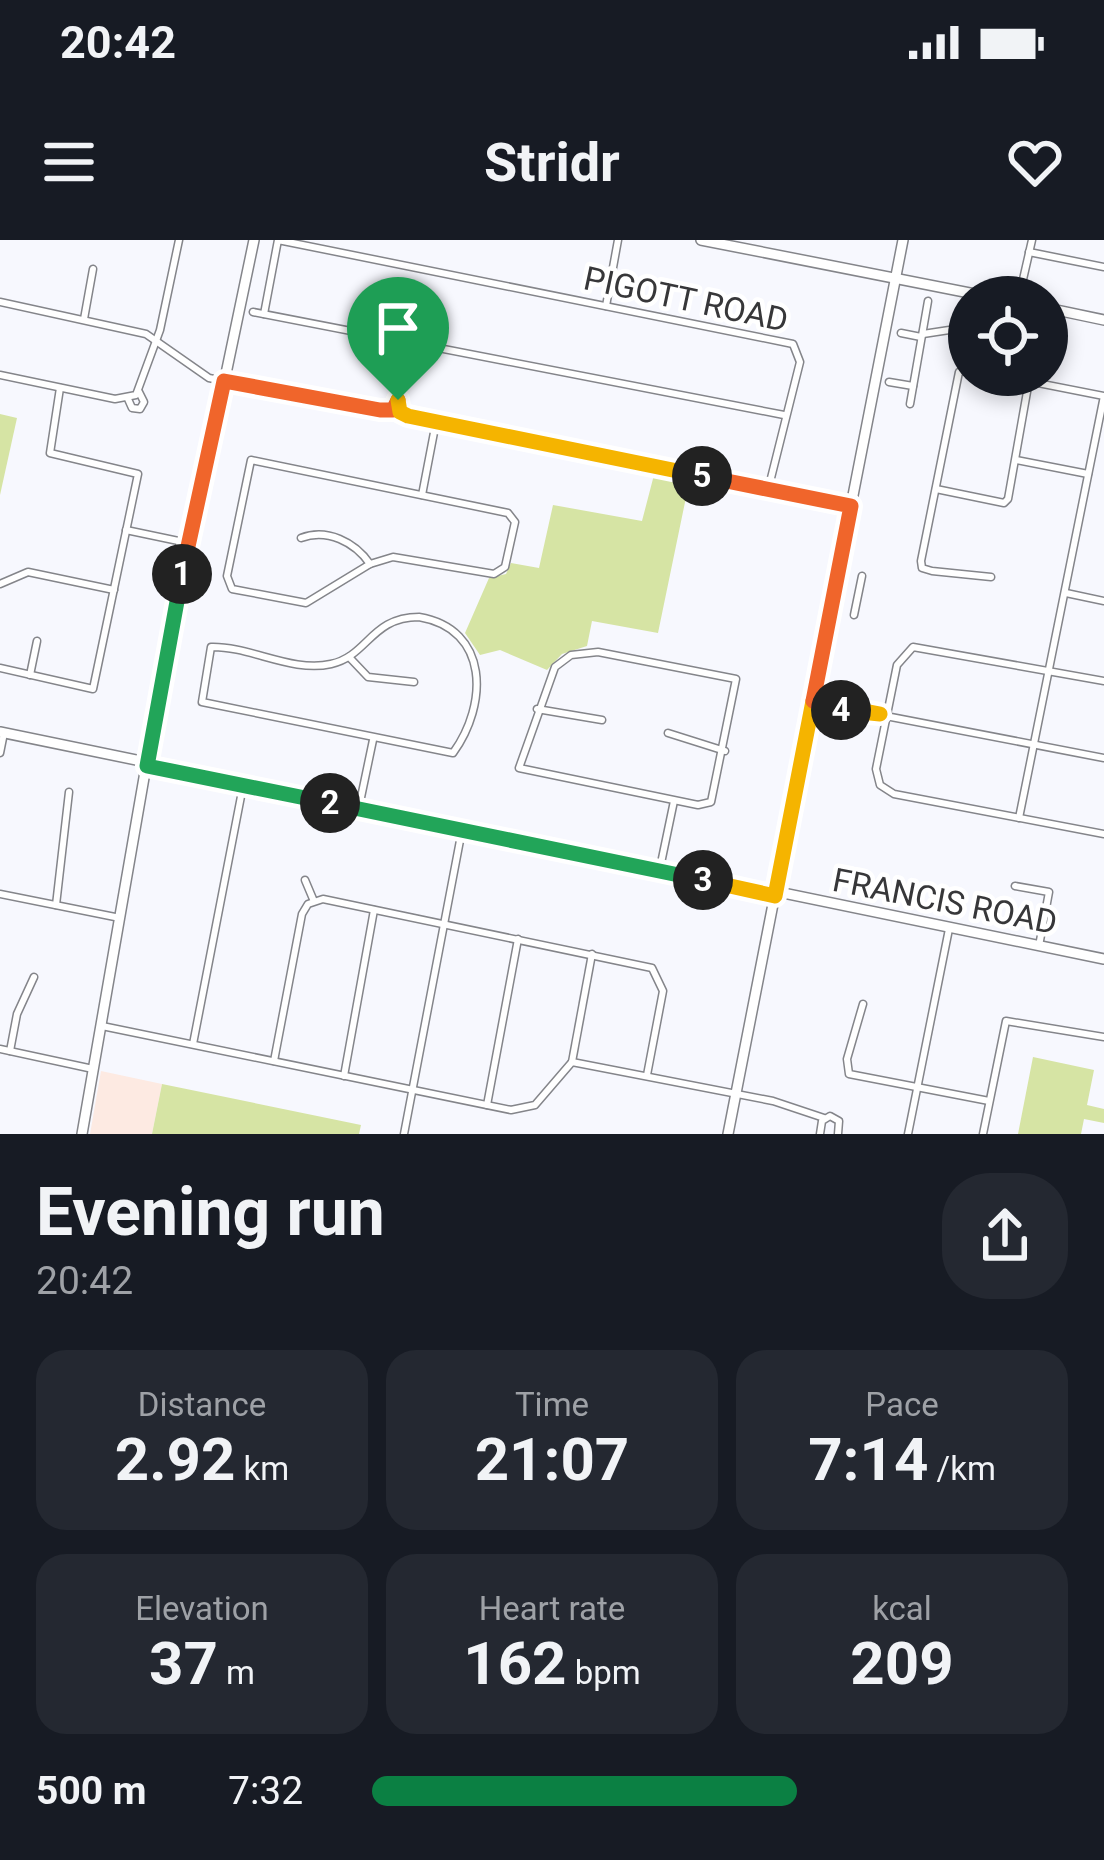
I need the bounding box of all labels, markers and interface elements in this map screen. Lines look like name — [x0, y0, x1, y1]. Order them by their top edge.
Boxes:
text: 20:42 — [60, 16, 176, 69]
icon: menu — [36, 129, 102, 195]
icon: heart — [1002, 129, 1068, 195]
text: Stridr — [484, 131, 620, 194]
street label: PIGOTT ROAD — [580, 258, 792, 340]
map controls — [948, 276, 1068, 396]
button: locate — [948, 276, 1068, 396]
pin — [347, 277, 449, 400]
icon: arrive — [365, 295, 431, 361]
pin: 5 — [672, 446, 732, 506]
text: 5 — [693, 456, 711, 495]
pin: 1 — [152, 544, 212, 604]
text: 1 — [173, 554, 191, 593]
pin: 4 — [811, 680, 871, 740]
text: 4 — [832, 690, 850, 729]
pin: 2 — [300, 773, 360, 833]
text: 2 — [321, 783, 339, 822]
pin: 3 — [673, 850, 733, 910]
text: 3 — [694, 860, 712, 899]
street label: FRANCIS ROAD — [829, 860, 1061, 942]
button: share — [942, 1173, 1068, 1299]
text: Evening run — [36, 1174, 385, 1251]
text: 20:42 — [36, 1258, 133, 1304]
text: Distance — [138, 1385, 266, 1424]
text: Time — [515, 1385, 589, 1424]
text: Pace — [865, 1385, 939, 1424]
text: 2.92 — [115, 1424, 235, 1495]
text: 21:07 — [475, 1424, 629, 1495]
text: 7:14 — [808, 1424, 928, 1495]
text: km — [235, 1449, 289, 1488]
text: /km — [928, 1449, 996, 1488]
text: Elevation — [135, 1589, 269, 1628]
text: Heart rate — [479, 1589, 625, 1628]
text: kcal — [872, 1589, 932, 1628]
text: 37 — [149, 1628, 218, 1699]
text: 162 — [463, 1628, 567, 1699]
text: 209 — [850, 1628, 954, 1699]
text: m — [218, 1653, 255, 1692]
text: bpm — [567, 1653, 641, 1692]
text: 500 m — [36, 1768, 147, 1814]
text: 7:32 — [228, 1768, 303, 1814]

